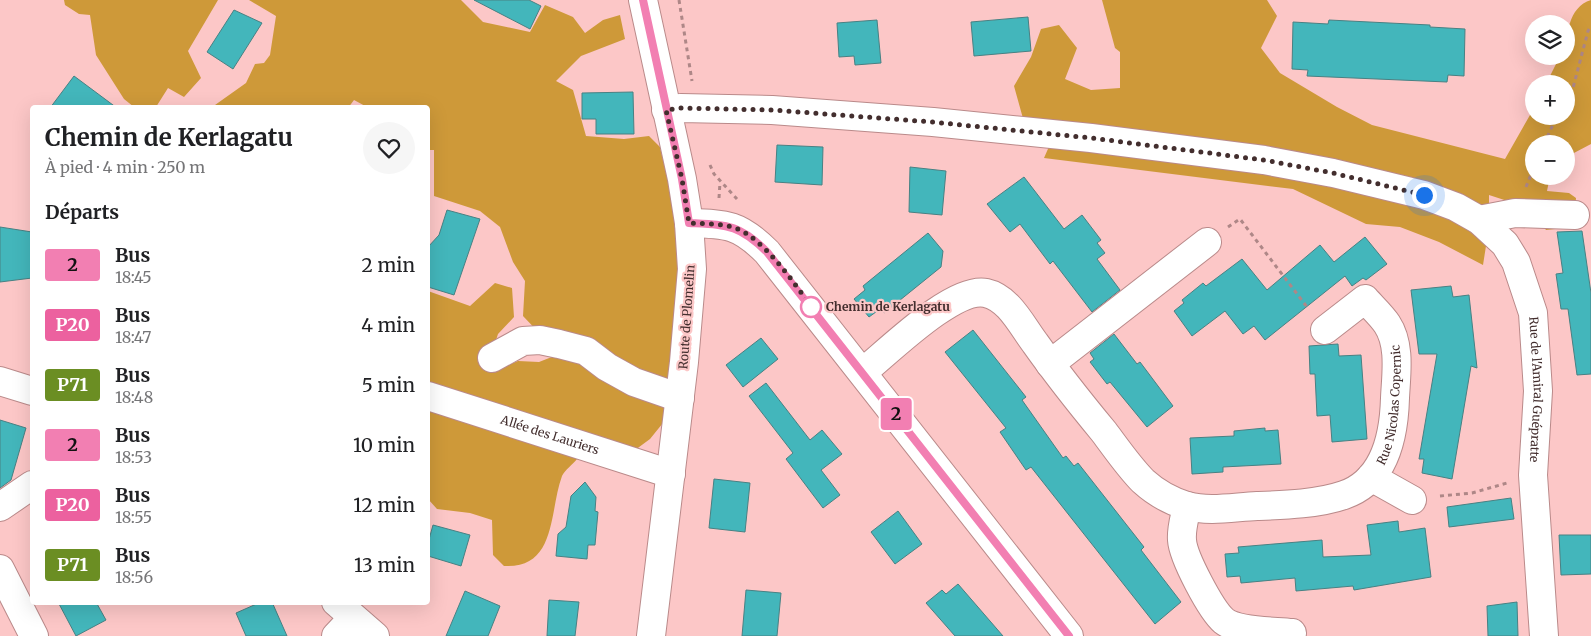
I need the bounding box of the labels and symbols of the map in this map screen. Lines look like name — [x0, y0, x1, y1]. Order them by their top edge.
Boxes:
your location — [1412, 183, 1437, 208]
street label: Route de Plomelin — [675, 264, 698, 370]
marker: Chemin de Kerlagatu — [800, 296, 822, 318]
place label: Chemin de Kerlagatu — [826, 299, 950, 314]
street label: Rue de l'Amiral Guépratte — [1526, 316, 1546, 463]
street label: Rue Nicolas Copernic — [1373, 344, 1404, 467]
line badge: 2 — [880, 398, 912, 430]
street label: Allée des Lauriers — [498, 412, 601, 457]

